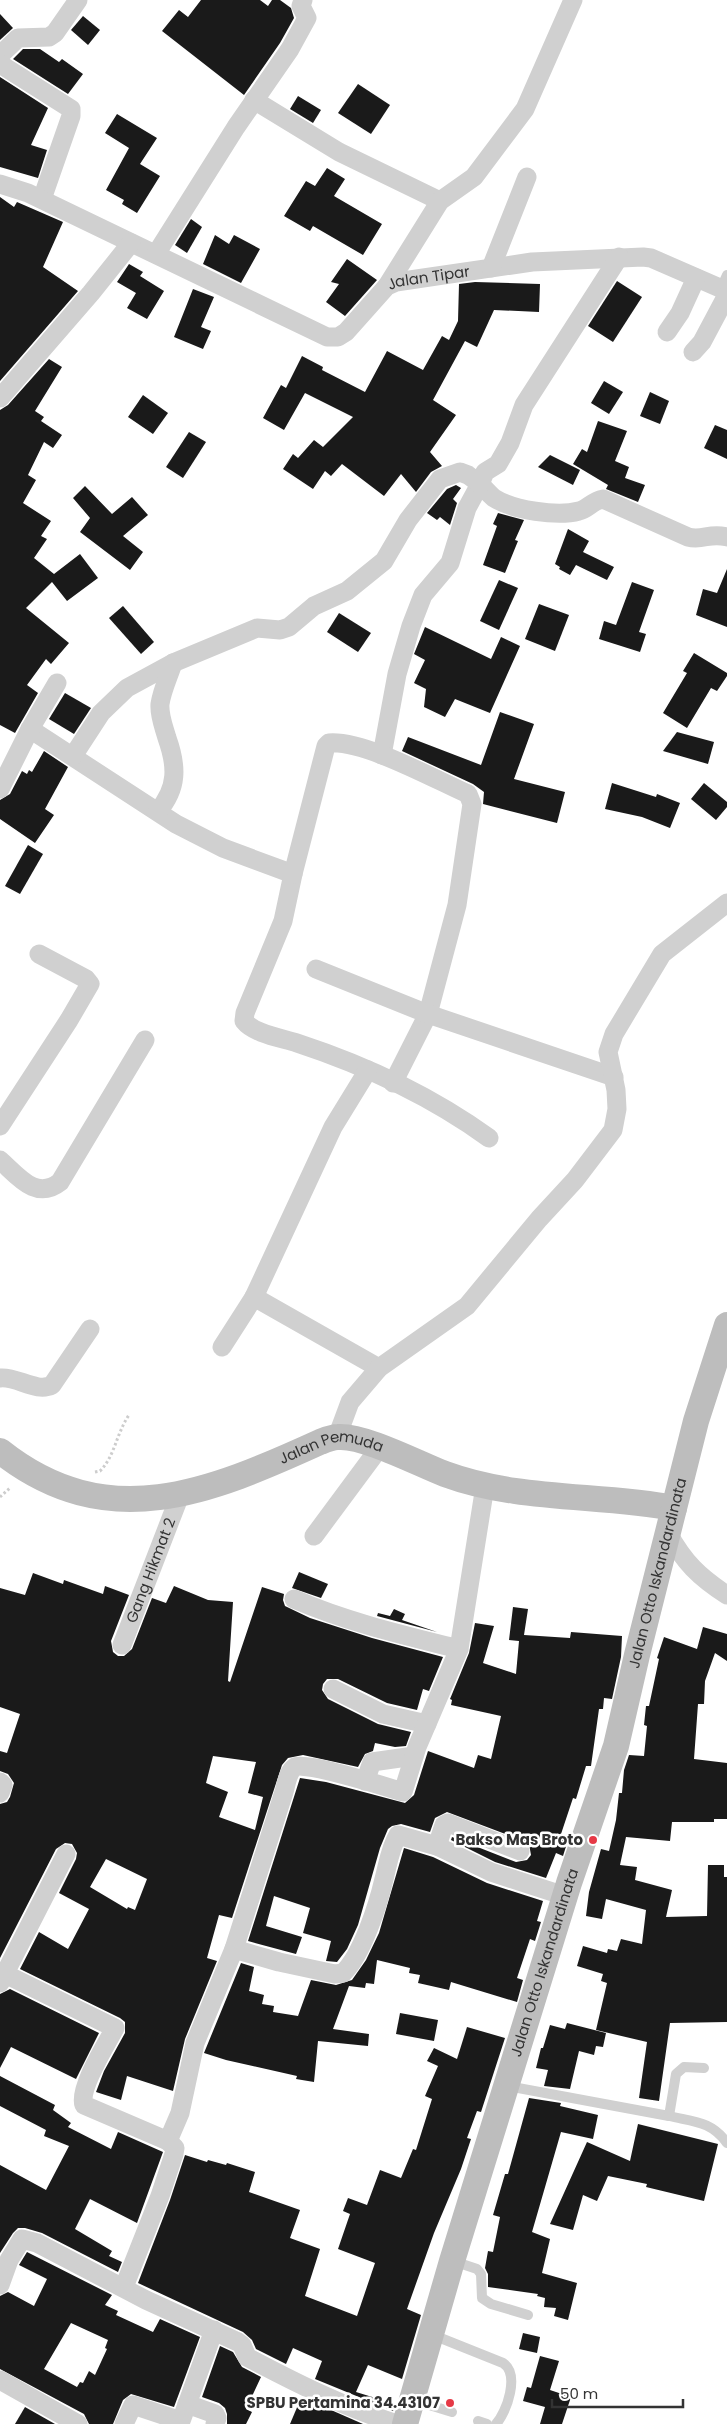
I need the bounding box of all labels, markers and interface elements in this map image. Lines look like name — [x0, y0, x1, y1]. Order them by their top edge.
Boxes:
street label: Jalan Tipar — [383, 260, 472, 295]
street label: Jalan Pemuda — [276, 1425, 387, 1469]
street label: Jalan Otto Iskandardinata — [623, 1475, 691, 1670]
street label: Gang Hikmat 2 — [121, 1515, 180, 1626]
place label: Bakso Mas Broto — [456, 1829, 583, 1850]
marker: Bakso Mas Broto — [587, 1834, 599, 1846]
street label: Jalan Otto Iskandardinata — [505, 1866, 583, 2059]
scale bar — [552, 2376, 683, 2408]
text: 50 m — [560, 2383, 598, 2404]
place label: SPBU Pertamina 34.43107 — [247, 2392, 440, 2413]
marker: SPBU Pertamina 34.43107 — [444, 2397, 456, 2409]

